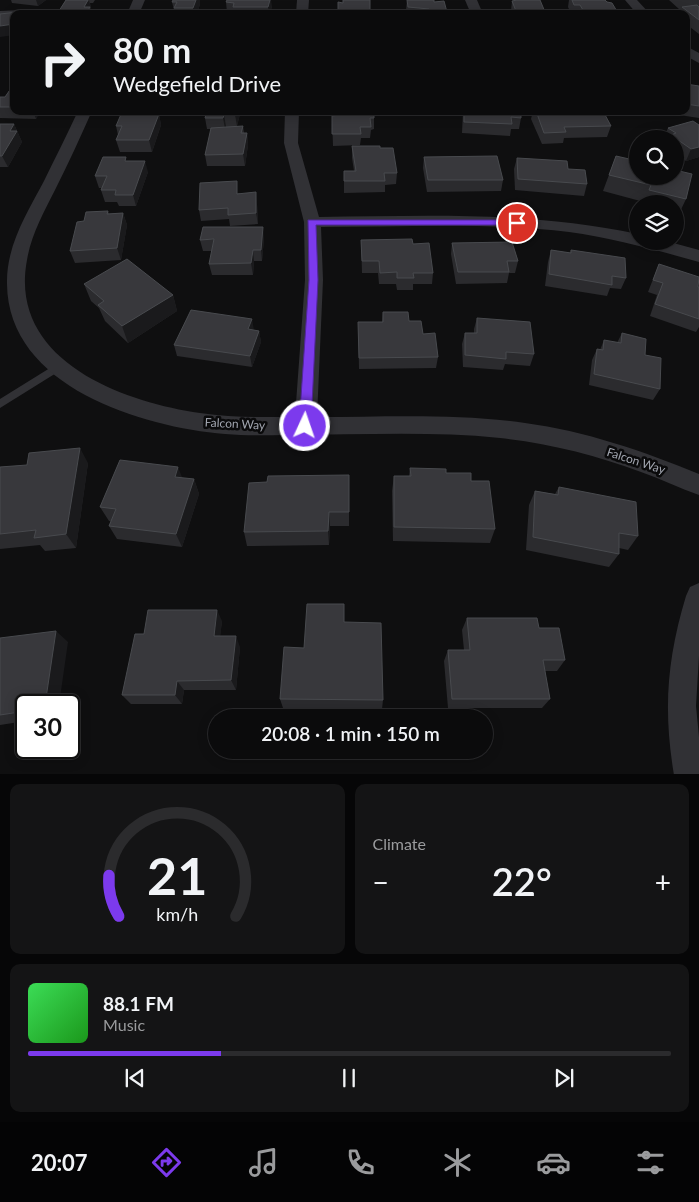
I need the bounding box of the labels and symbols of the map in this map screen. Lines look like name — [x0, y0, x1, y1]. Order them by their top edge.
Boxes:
pin — [496, 202, 538, 244]
position arrow — [278, 399, 330, 451]
street label: Falcon Way — [204, 414, 266, 433]
street label: Falcon Way — [605, 444, 668, 477]
speed limit sign: 30 — [15, 694, 80, 759]

